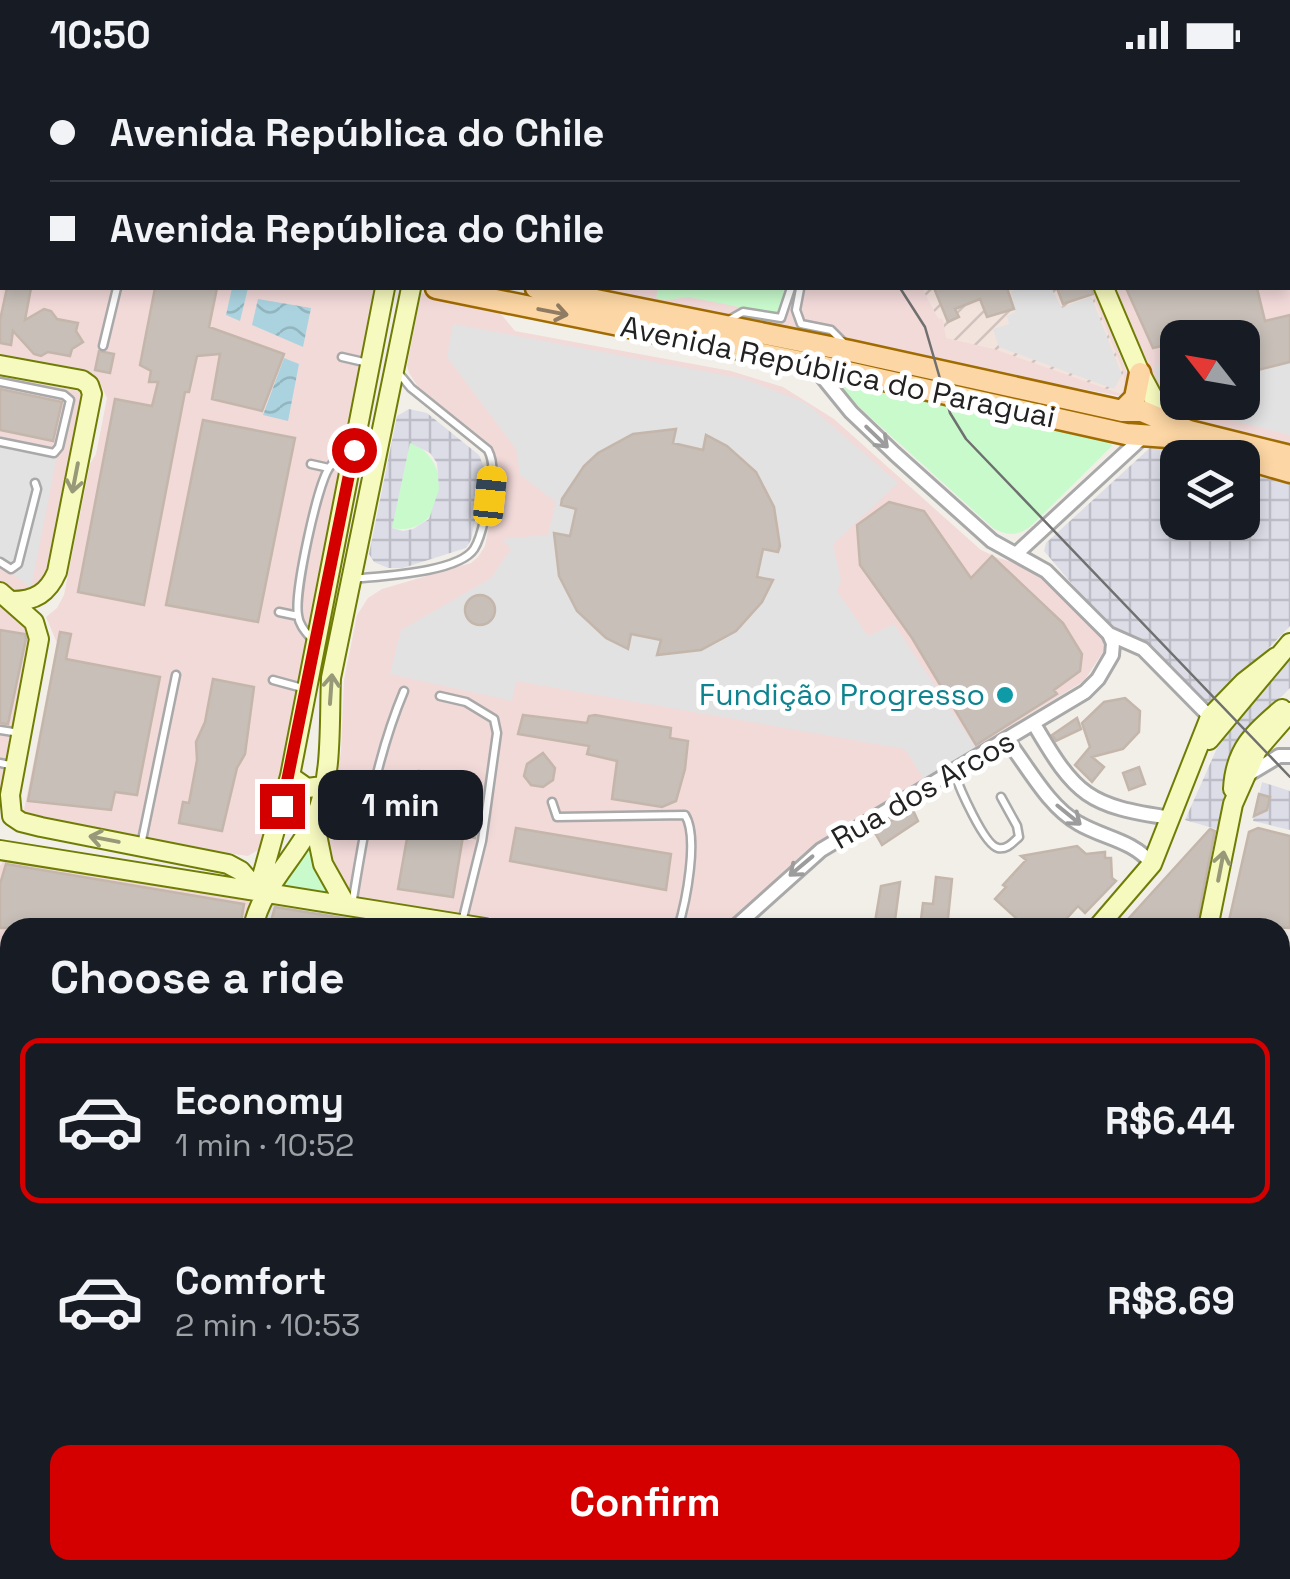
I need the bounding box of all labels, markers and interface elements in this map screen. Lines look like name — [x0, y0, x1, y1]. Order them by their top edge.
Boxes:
text: 10:50 — [50, 11, 151, 59]
text: Avenida República do Chile — [110, 109, 604, 157]
text: Avenida República do Chile — [110, 205, 604, 253]
one-way arrow — [536, 304, 568, 323]
street label: Avenida República do Paraguai — [617, 306, 1059, 437]
north arrow — [1160, 320, 1260, 420]
map controls — [1160, 320, 1260, 540]
one-way arrow — [864, 424, 889, 448]
route start — [332, 428, 377, 473]
button: layers — [1160, 440, 1260, 540]
one-way arrow — [64, 462, 83, 494]
car — [472, 465, 508, 527]
one-way arrow — [322, 673, 341, 705]
place label: Fundição Progresso — [699, 675, 985, 714]
marker: Fundição Progresso — [994, 684, 1016, 706]
street label: Rua dos Arcos — [824, 721, 1021, 858]
callout: 1 min — [317, 771, 482, 841]
route end — [260, 784, 305, 829]
text: 1 min — [361, 785, 440, 825]
one-way arrow — [1056, 804, 1082, 826]
one-way arrow — [88, 829, 121, 848]
one-way arrow — [1212, 851, 1231, 883]
one-way arrow — [789, 855, 815, 877]
text: Choose a ride — [50, 949, 345, 1006]
icon: car — [55, 1076, 145, 1166]
text: Economy — [175, 1077, 344, 1125]
text: R$6.44 — [1105, 1097, 1235, 1145]
text: 1 min · 10:52 — [175, 1125, 354, 1165]
icon: car — [55, 1256, 145, 1346]
text: Comfort — [175, 1257, 326, 1305]
text: R$8.69 — [1107, 1277, 1235, 1325]
text: 2 min · 10:53 — [175, 1305, 360, 1345]
button: Confirm — [50, 1445, 1240, 1560]

